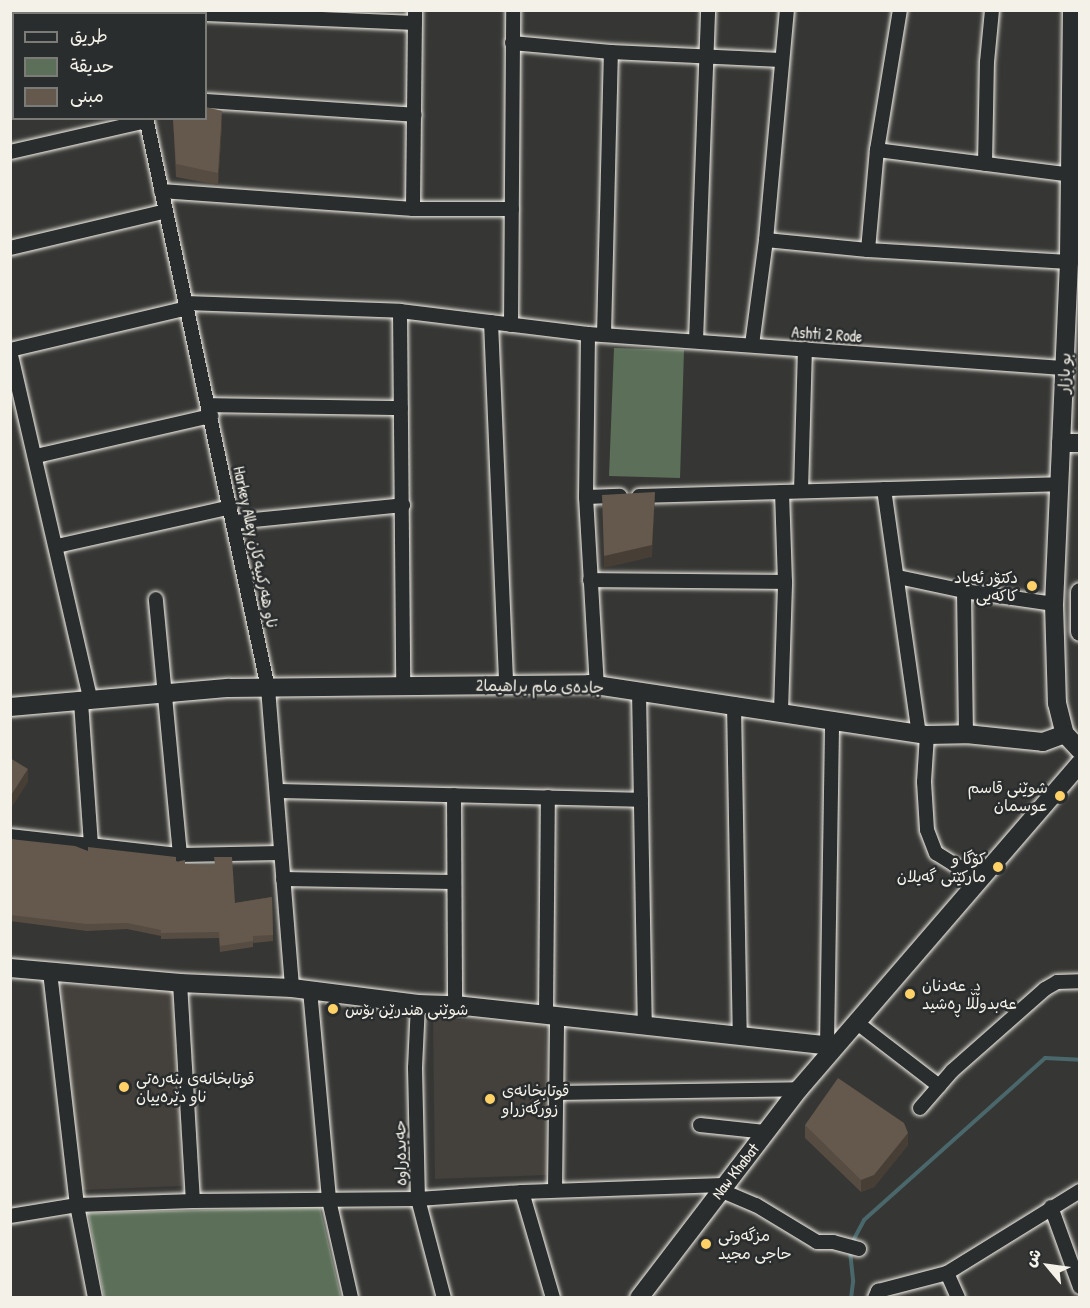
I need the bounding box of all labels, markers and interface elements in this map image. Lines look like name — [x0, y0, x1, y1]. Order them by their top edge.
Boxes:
legend — [12, 12, 207, 120]
text: طريق — [70, 23, 108, 48]
text: حديقة — [70, 53, 114, 78]
text: مبنى — [70, 83, 104, 108]
street label: Ashti 2 Rode — [791, 322, 863, 346]
street label: بو بازار — [1054, 352, 1074, 394]
street label: Harkey Alley ناو هەركييەكان — [229, 464, 283, 630]
place label: دکتۆر ئەیاد کاکەیی — [954, 567, 1018, 605]
marker: دکتۆر ئەیاد کاکەیی — [1023, 577, 1041, 595]
street label: جادەی مام براهیما2 — [476, 675, 604, 697]
place label: شوێنی قاسم عوسمان — [967, 777, 1048, 815]
marker: شوێنی قاسم عوسمان — [1053, 789, 1067, 803]
place label: کۆگا و مارکێتی گەیلان — [897, 848, 986, 886]
marker: کۆگا و مارکێتی گەیلان — [991, 860, 1005, 874]
place label: د. عەدنان عەبدوڵڵا ڕەشید — [922, 975, 1017, 1013]
marker: د. عەدنان عەبدوڵڵا ڕەشید — [903, 987, 917, 1001]
place label: شوێنی هندرێن بۆس — [345, 999, 468, 1019]
marker: شوێنی هندرێن بۆس — [326, 1002, 340, 1016]
place label: قوتابخانەى بنەرەتى ناو دێرەييان — [136, 1068, 255, 1106]
marker: قوتابخانەى بنەرەتى ناو دێرەييان — [117, 1080, 131, 1094]
place label: قوتابخانەی زورگەزراو — [502, 1080, 569, 1118]
marker: قوتابخانەی زورگەزراو — [483, 1092, 497, 1106]
street label: حەیدەراوە — [390, 1120, 410, 1186]
street label: Naw Khabat — [707, 1139, 763, 1203]
place label: مزگەوتى حاجى مجيد — [718, 1225, 792, 1263]
north arrow — [1018, 1236, 1078, 1296]
marker: مزگەوتى حاجى مجيد — [699, 1237, 713, 1251]
text: ش — [1018, 1244, 1046, 1270]

